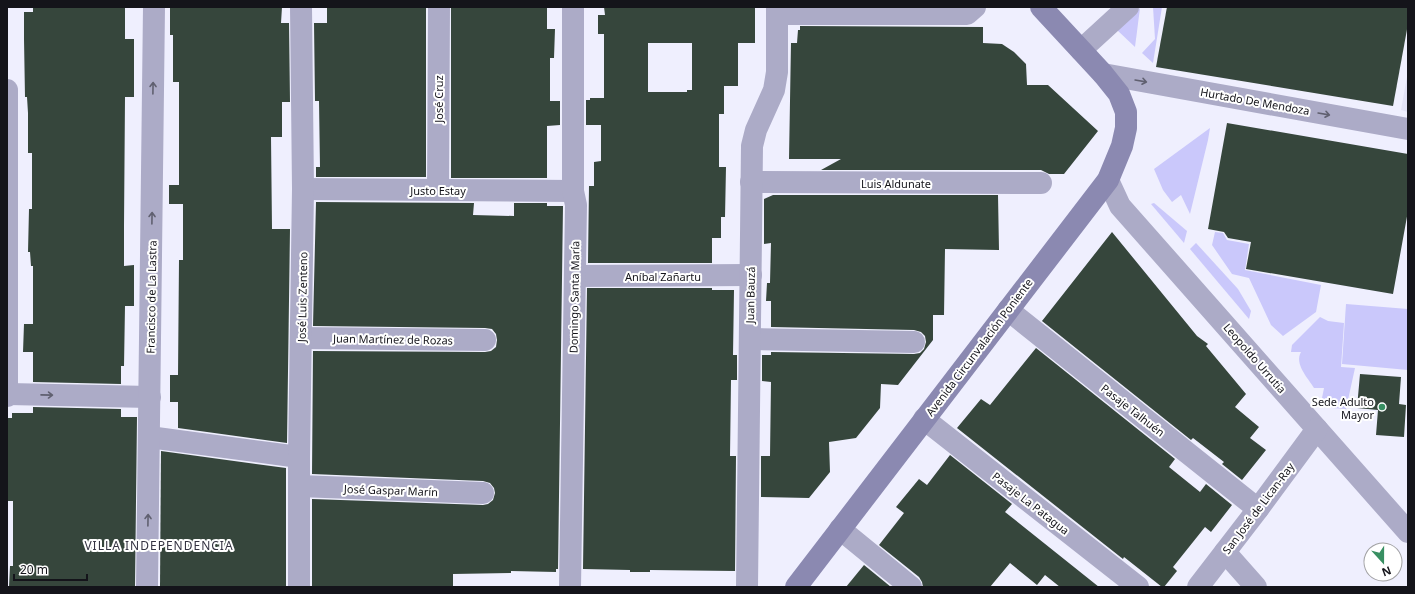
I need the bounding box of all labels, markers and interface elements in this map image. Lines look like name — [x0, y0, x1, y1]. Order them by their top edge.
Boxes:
street label: José Cruz — [431, 75, 446, 124]
one-way arrow — [1134, 77, 1147, 85]
one-way arrow — [149, 82, 157, 95]
street label: Hurtado De Mendoza — [1199, 84, 1311, 118]
one-way arrow — [1317, 110, 1330, 118]
street label: Luis Aldunate — [861, 176, 931, 191]
street label: Justo Estay — [409, 183, 466, 198]
one-way arrow — [148, 212, 156, 225]
street label: Francisco de La Lastra — [143, 240, 159, 354]
street label: Domingo Santa María — [566, 241, 582, 353]
street label: José Luis Zenteno — [294, 251, 310, 343]
street label: Juan Bauzá — [742, 266, 758, 325]
street label: Aníbal Zañartu — [625, 269, 701, 284]
street label: Avenida Circunvalación Poniente — [922, 275, 1036, 419]
street label: Leopoldo Urrutia — [1220, 320, 1290, 396]
street label: Juan Martínez de Rozas — [332, 330, 453, 348]
street label: Pasaje Talhuén — [1098, 380, 1168, 440]
one-way arrow — [40, 391, 53, 399]
place label: Sede Adulto Mayor — [1312, 394, 1374, 422]
marker: Sede Adulto Mayor — [1377, 402, 1387, 412]
street label: San José de Lican-Ray — [1219, 459, 1298, 557]
street label: Pasaje La Patagua — [989, 468, 1073, 538]
street label: José Gaspar Marín — [343, 481, 438, 499]
one-way arrow — [144, 514, 152, 527]
district label: VILLA INDEPENDENCIA — [84, 537, 234, 554]
north arrow — [1363, 542, 1403, 582]
scale bar — [14, 556, 87, 582]
text: 20 m — [20, 561, 48, 578]
text: N — [1380, 563, 1394, 580]

